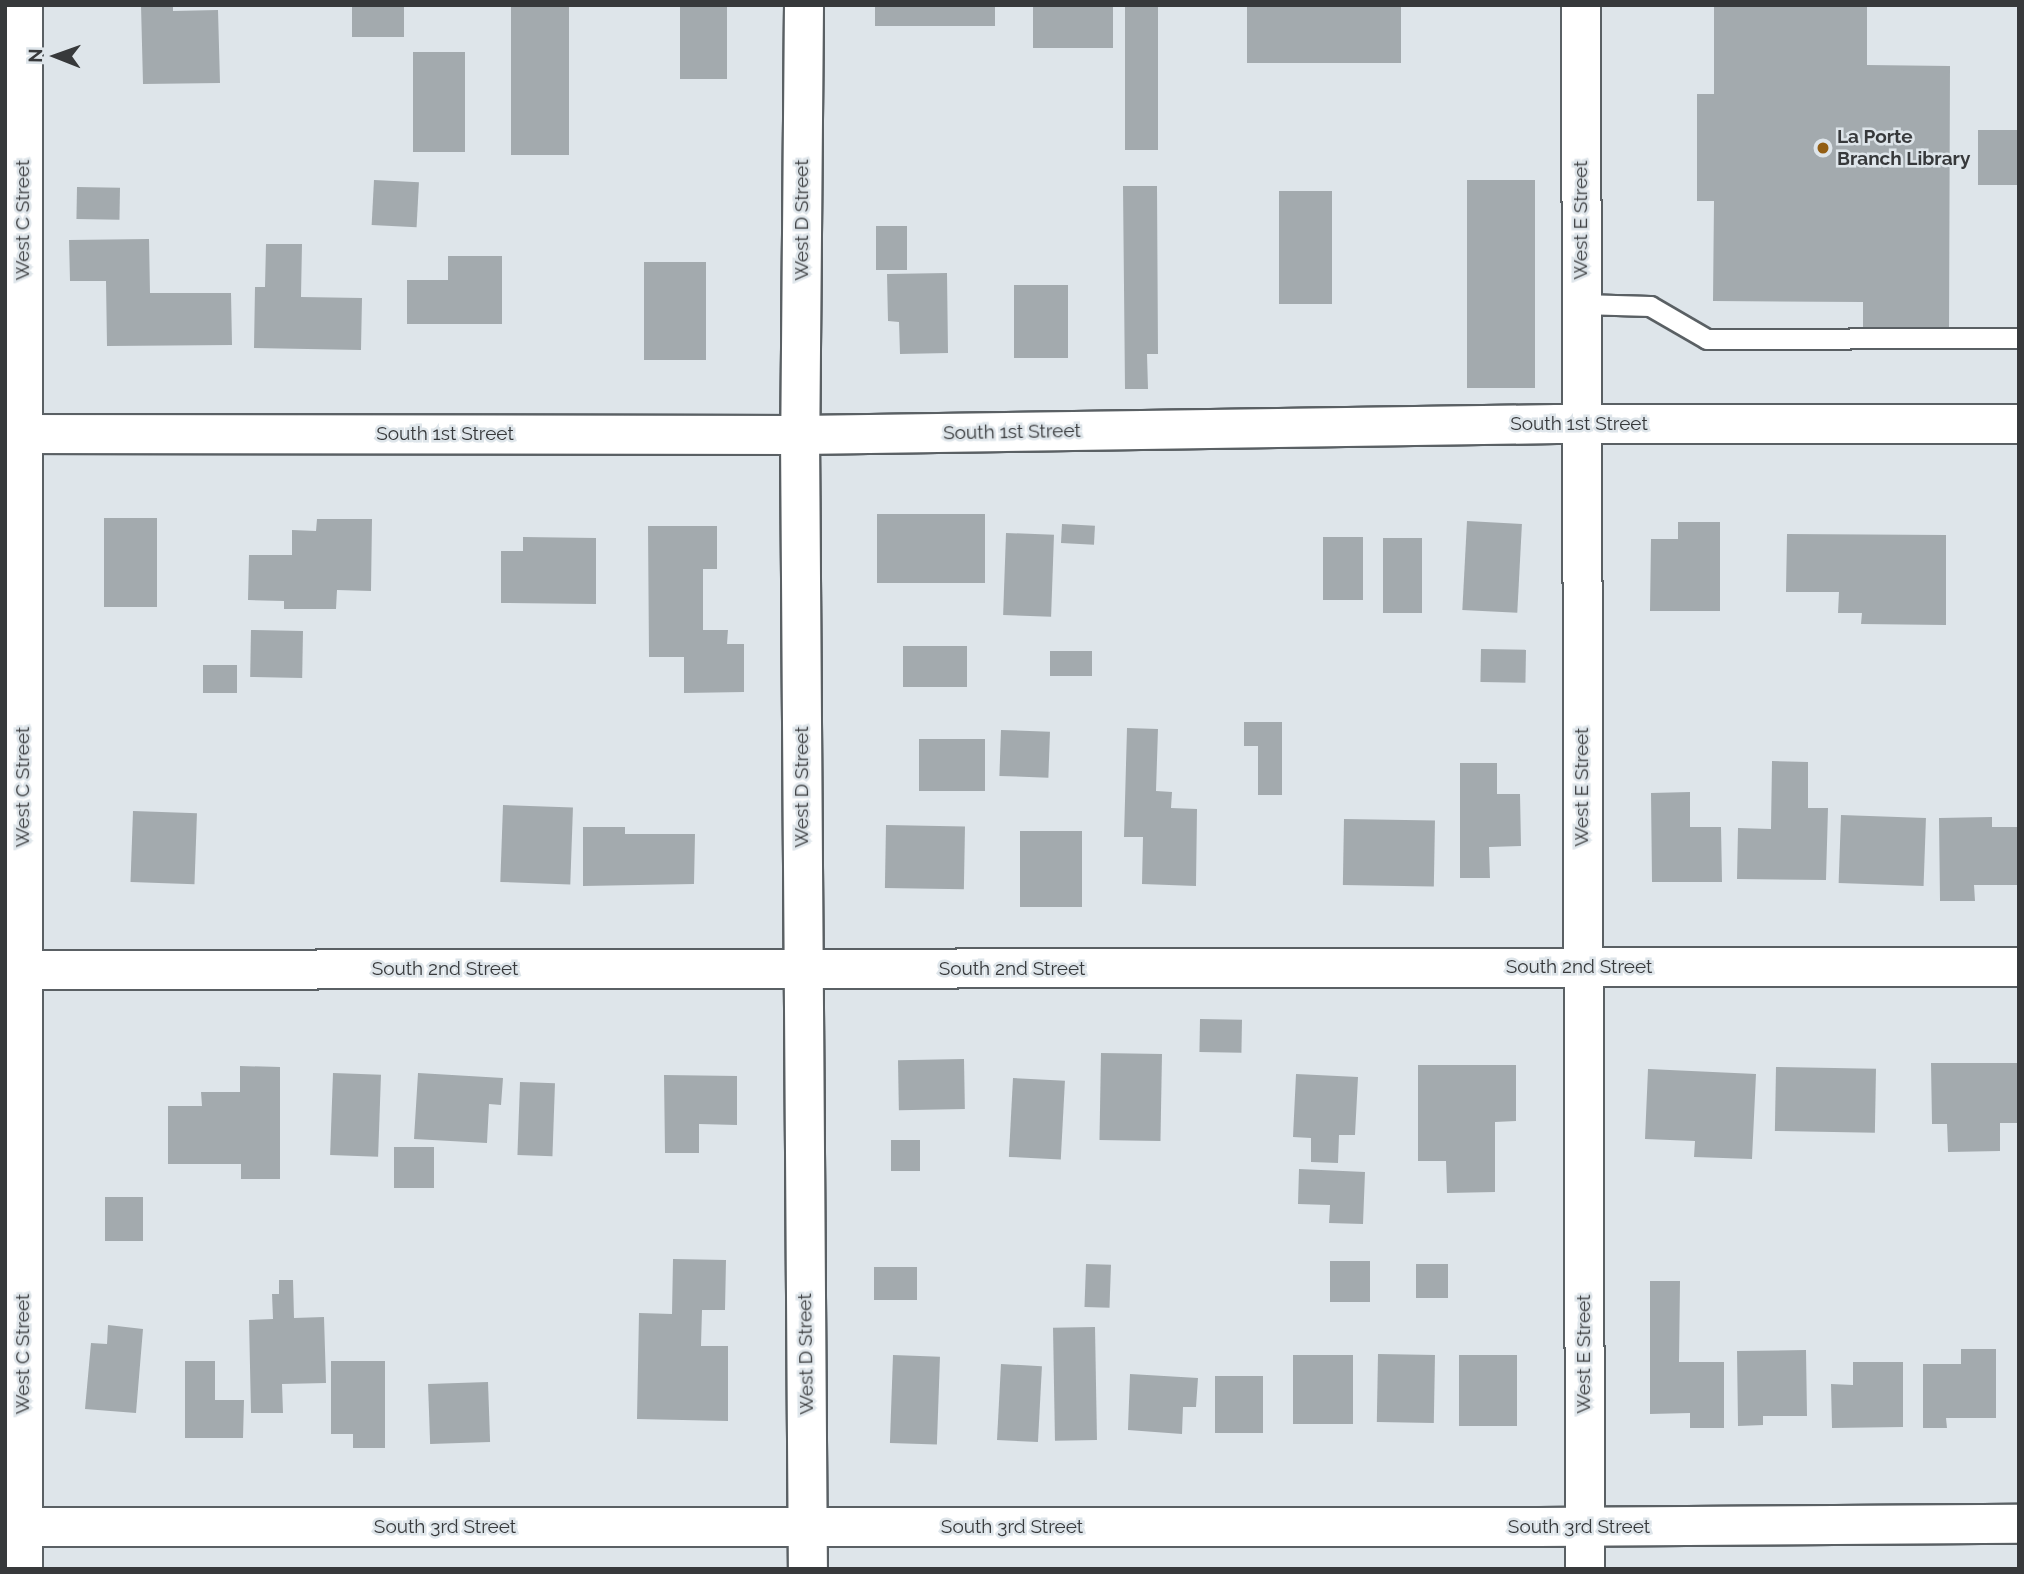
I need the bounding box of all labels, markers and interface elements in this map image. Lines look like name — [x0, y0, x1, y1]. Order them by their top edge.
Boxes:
north arrow — [21, 21, 91, 91]
text: N — [24, 48, 46, 63]
place label: La Porte Branch Library — [1837, 126, 1970, 170]
marker: La Porte Branch Library — [1815, 140, 1831, 156]
street label: West D Street — [791, 159, 813, 281]
street label: West C Street — [12, 160, 34, 280]
street label: West E Street — [1570, 160, 1592, 280]
street label: South 1st Street — [1510, 413, 1648, 435]
street label: South 1st Street — [943, 419, 1081, 445]
street label: South 1st Street — [376, 423, 514, 445]
street label: West D Street — [791, 726, 813, 848]
street label: West C Street — [12, 727, 34, 847]
street label: West E Street — [1571, 727, 1593, 847]
street label: South 2nd Street — [1506, 956, 1652, 978]
street label: South 2nd Street — [372, 958, 518, 980]
street label: South 2nd Street — [939, 958, 1085, 980]
street label: West D Street — [794, 1293, 818, 1415]
street label: West C Street — [12, 1294, 34, 1414]
street label: West E Street — [1573, 1294, 1595, 1414]
street label: South 3rd Street — [374, 1516, 516, 1538]
street label: South 3rd Street — [941, 1516, 1083, 1538]
street label: South 3rd Street — [1508, 1516, 1650, 1538]

